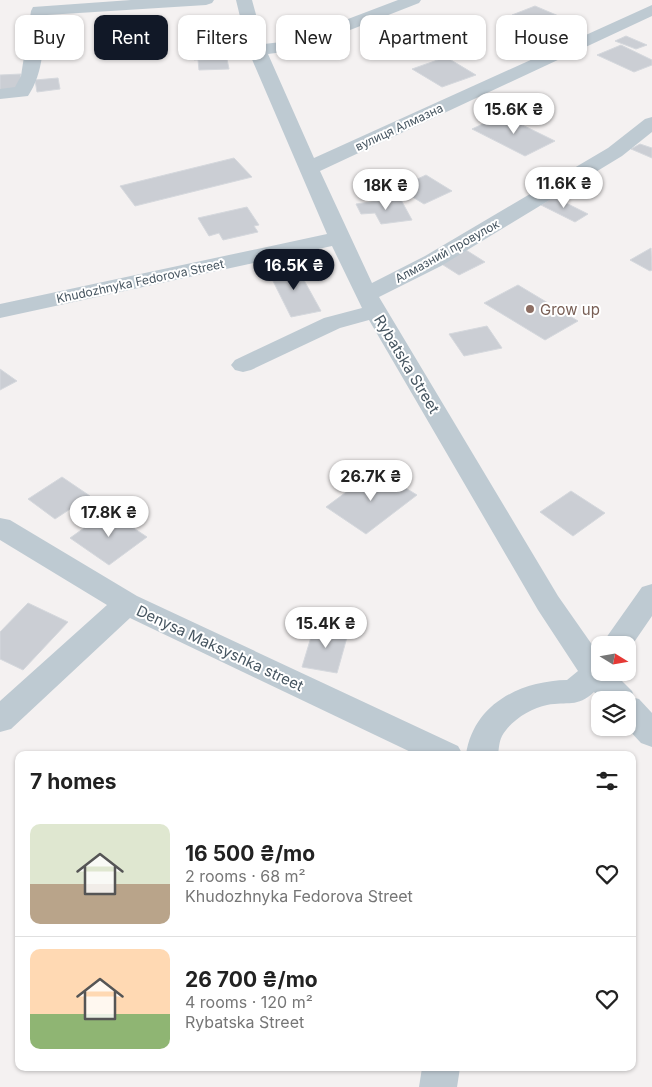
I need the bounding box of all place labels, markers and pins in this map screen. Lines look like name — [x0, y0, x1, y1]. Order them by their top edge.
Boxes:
pin: 15.6K ₴ — [468, 92, 560, 135]
pin: 11.6K ₴ — [518, 166, 610, 209]
pin: 18K ₴ — [351, 168, 421, 211]
pin: 16.5K ₴ — [248, 248, 340, 291]
place label: Grow up — [540, 300, 600, 319]
marker: Grow up — [524, 303, 536, 315]
pin: 26.7K ₴ — [325, 460, 417, 502]
pin: 17.8K ₴ — [63, 496, 155, 538]
pin: 15.4K ₴ — [280, 606, 372, 649]

